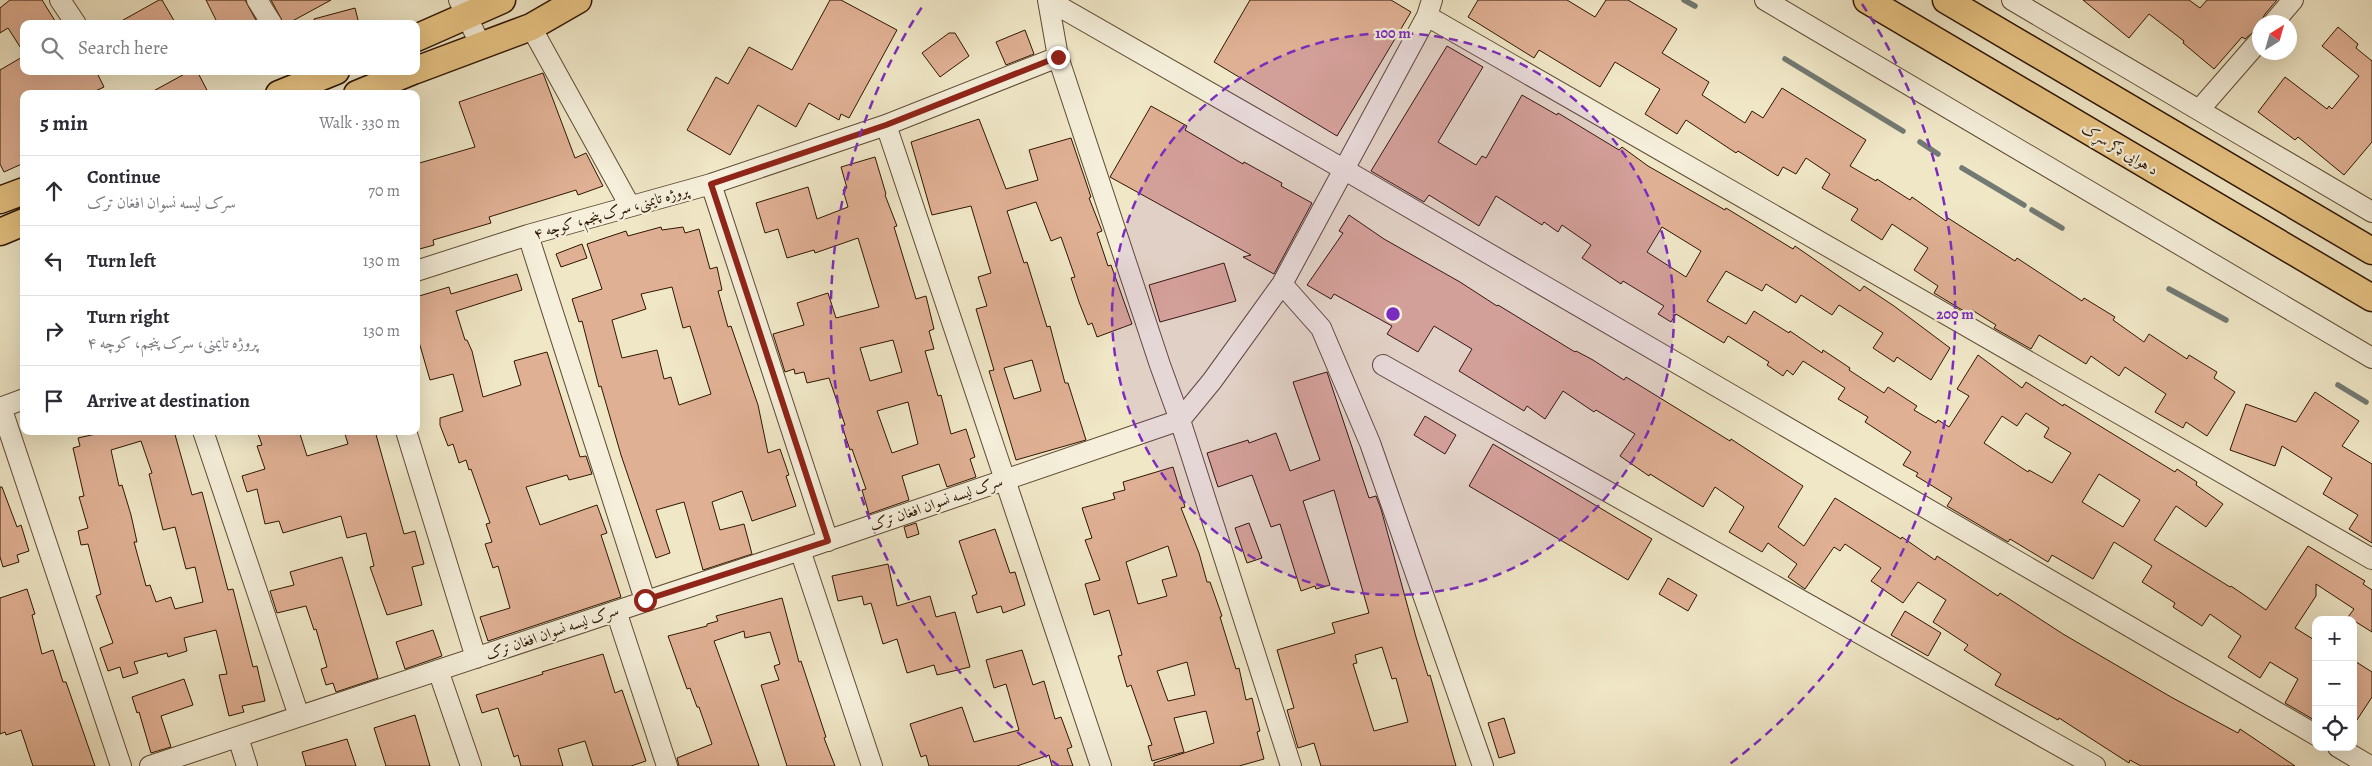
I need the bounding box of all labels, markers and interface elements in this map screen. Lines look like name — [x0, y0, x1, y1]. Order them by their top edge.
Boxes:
north arrow — [2252, 15, 2297, 60]
search box — [20, 20, 420, 75]
text: 100 m — [1375, 23, 1411, 43]
icon: search — [38, 34, 66, 62]
text: Search here — [78, 35, 168, 61]
route end — [1047, 46, 1070, 69]
text: 5 min — [40, 109, 88, 137]
text: Walk · 330 m — [319, 112, 400, 134]
street label: د هوایی ډګر سړک — [2077, 118, 2162, 181]
text: Continue — [87, 164, 161, 190]
icon: ahead — [40, 177, 68, 205]
text: 70 m — [368, 180, 400, 202]
street label: پروژه تایمنی، سرک پنجم، کوچه ۴ — [531, 180, 693, 248]
text: سرک لیسه نسوان افغان‌ ترک — [87, 192, 236, 214]
icon: left — [40, 247, 68, 275]
text: Turn left — [87, 248, 156, 274]
text: 130 m — [363, 250, 400, 272]
text: Turn right — [87, 304, 169, 330]
text: 200 m — [1936, 304, 1974, 324]
centre of rings — [1384, 305, 1402, 323]
icon: right — [40, 317, 68, 345]
text: 130 m — [363, 320, 400, 342]
text: پروژه تایمنی، سرک پنجم، کوچه ۴ — [87, 332, 258, 354]
icon: arrive — [40, 387, 68, 415]
text: Arrive at destination — [87, 388, 250, 414]
street label: سرک لیسه نسوان افغان‌ ترک — [867, 471, 1005, 535]
route start — [634, 589, 657, 612]
street label: سرک لیسه نسوان افغان‌ ترک — [483, 600, 621, 664]
map controls — [2312, 616, 2357, 751]
button: + — [2312, 616, 2357, 661]
button: − — [2312, 661, 2357, 706]
button: locate — [2312, 706, 2357, 751]

